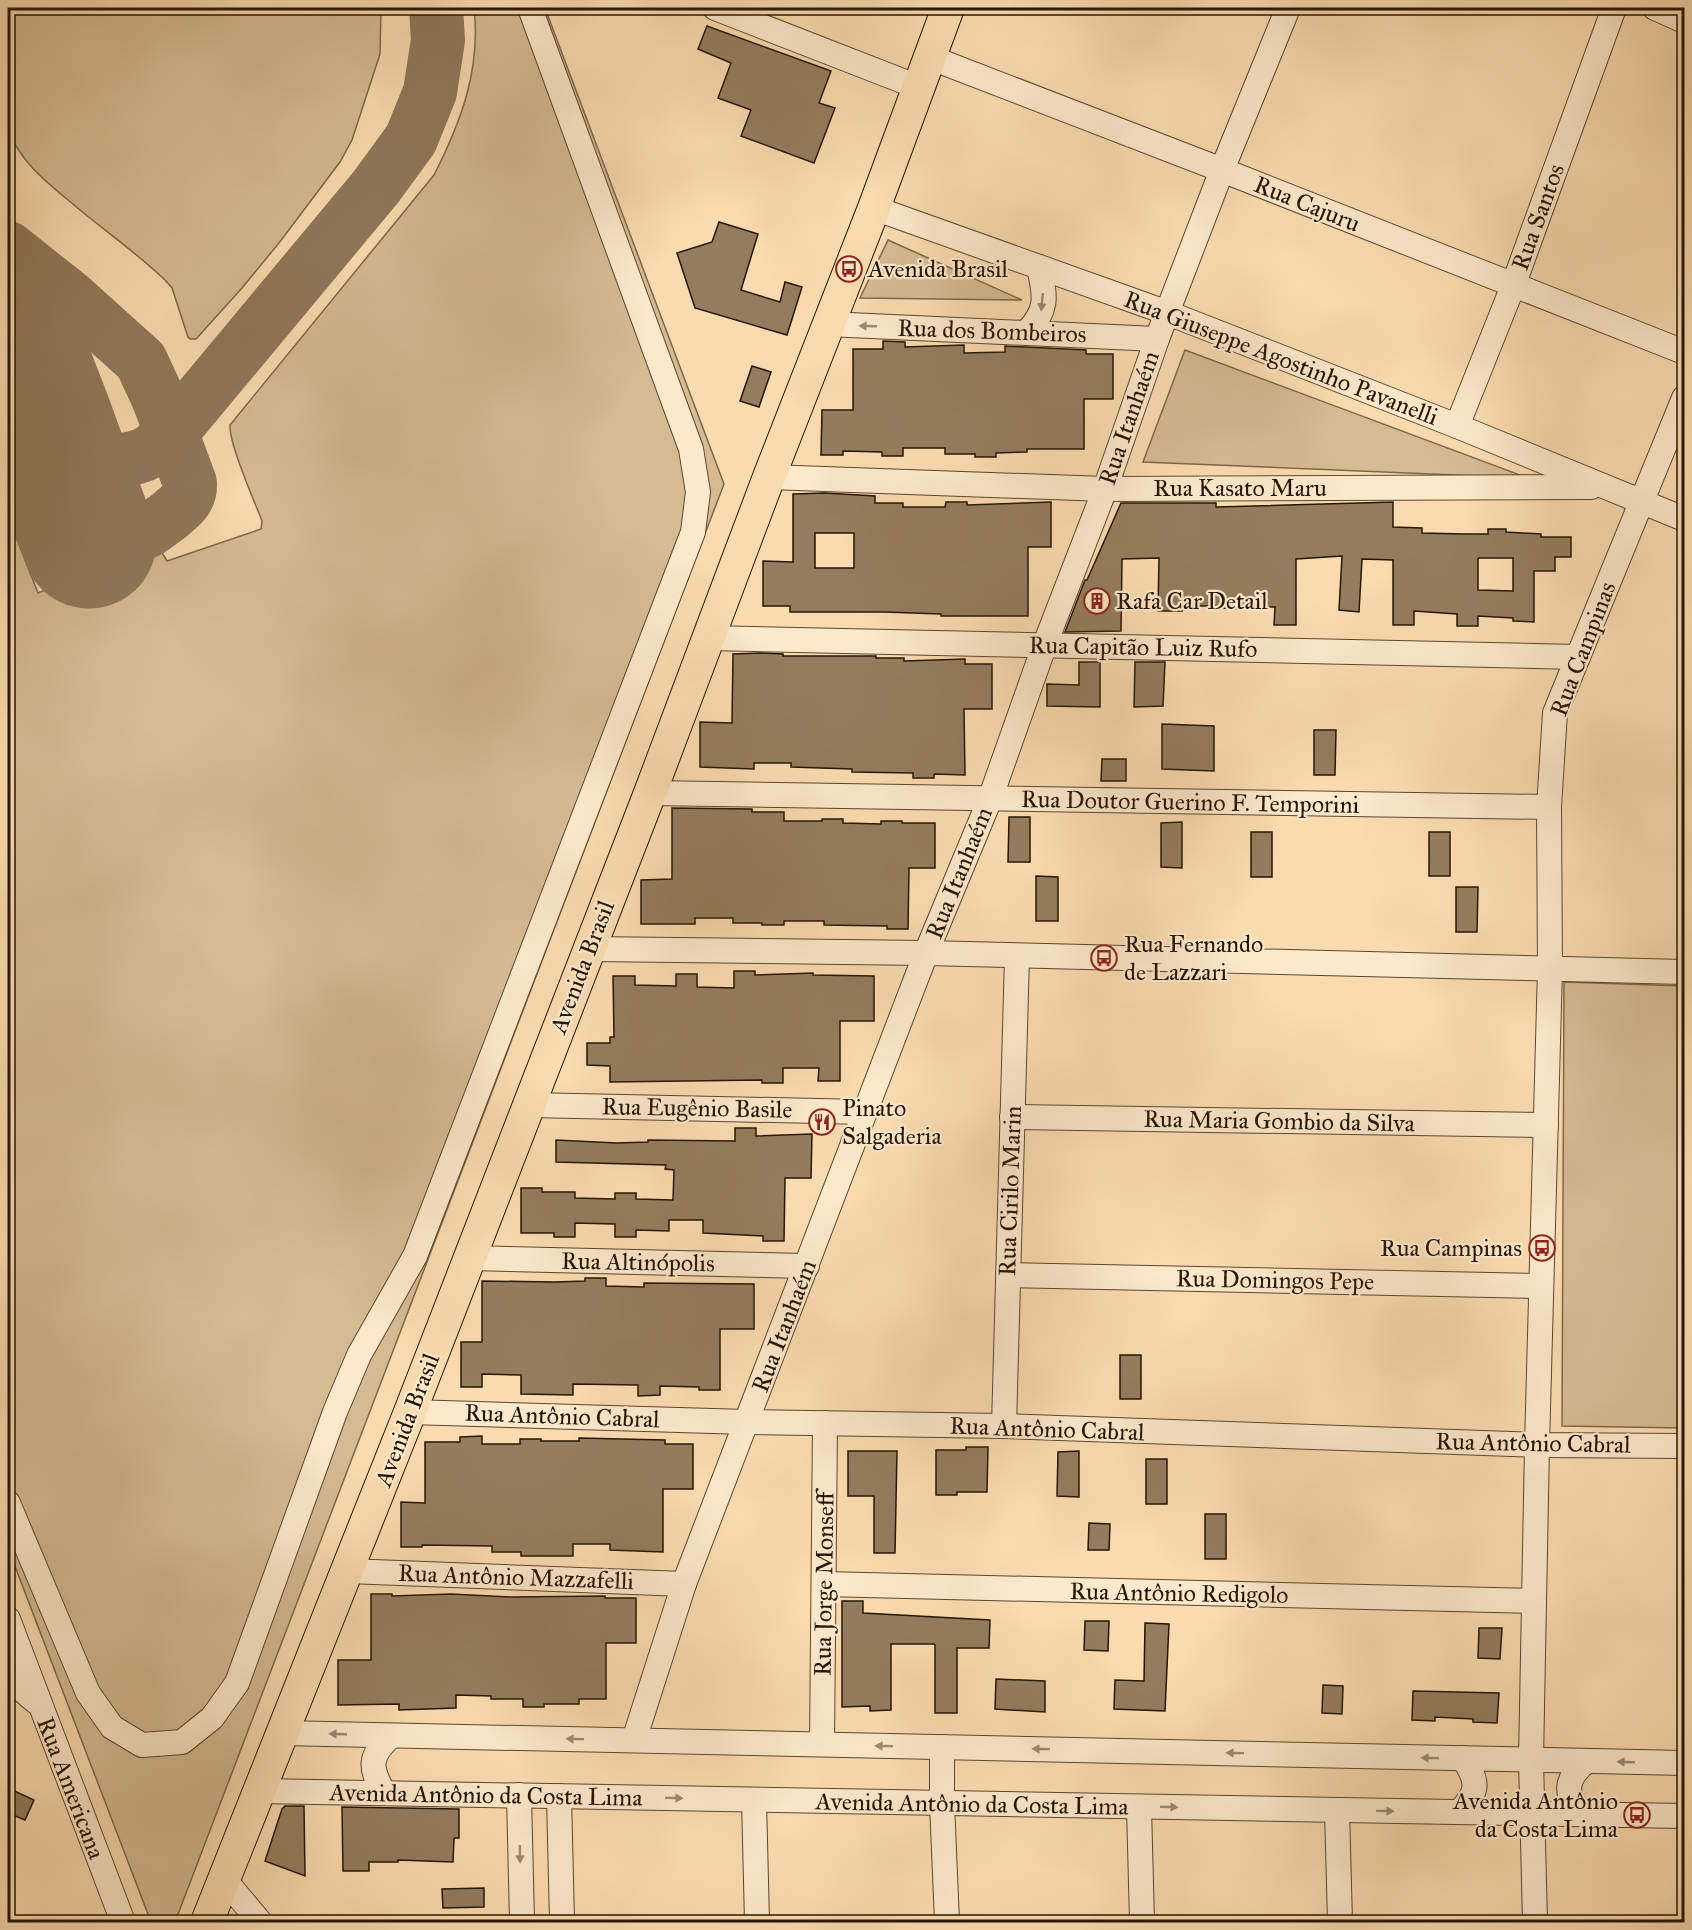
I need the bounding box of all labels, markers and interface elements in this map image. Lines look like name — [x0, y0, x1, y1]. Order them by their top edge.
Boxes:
street label: Rua Santos — [1505, 160, 1571, 274]
street label: Rua Cajuru — [1250, 169, 1365, 239]
bus stop icon: Avenida Brasil — [834, 254, 864, 284]
place label: Avenida Brasil — [867, 254, 1009, 284]
street label: Rua Giuseppe Agostinho Pavanelli — [1120, 284, 1443, 432]
one-way arrow — [1038, 292, 1047, 311]
street label: Rua dos Bombeiros — [897, 313, 1087, 349]
one-way arrow — [859, 321, 878, 330]
street label: Rua Itanhaém — [1092, 347, 1166, 489]
street label: Rua Kasato Maru — [1153, 473, 1327, 503]
street label: Rua Campinas — [1544, 577, 1622, 721]
building icon: Rafa Car Detail — [1082, 586, 1112, 616]
place label: Rafa Car Detail — [1116, 586, 1268, 616]
street label: Rua Capitão Luiz Rufo — [1028, 630, 1258, 664]
street label: Rua Doutor Guerino F. Temporini — [1021, 784, 1360, 820]
street label: Rua Itanhaém — [919, 803, 999, 943]
street label: Avenida Brasil — [543, 896, 621, 1039]
place label: Rua Fernando de Lazzari — [1124, 929, 1263, 987]
bus stop icon: Rua Fernando de Lazzari — [1089, 943, 1119, 973]
street label: Rua Eugênio Basile — [601, 1091, 793, 1125]
place label: Pinato Salgaderia — [842, 1093, 942, 1151]
street label: Rua Maria Gombio da Silva — [1143, 1104, 1416, 1138]
street label: Rua Cirilo Marin — [992, 1105, 1028, 1277]
restaurant icon: Pinato Salgaderia — [807, 1107, 837, 1137]
place label: Rua Campinas — [1380, 1233, 1522, 1263]
bus stop icon: Rua Campinas — [1527, 1233, 1557, 1263]
street label: Rua Altinópolis — [561, 1246, 715, 1278]
street label: Rua Itanhaém — [745, 1255, 823, 1397]
street label: Rua Domingos Pepe — [1176, 1263, 1374, 1297]
street label: Avenida Brasil — [368, 1349, 446, 1492]
street label: Rua Antônio Cabral — [464, 1398, 661, 1434]
street label: Rua Antônio Cabral — [949, 1411, 1146, 1447]
street label: Rua Antônio Cabral — [1435, 1426, 1631, 1460]
street label: Rua Jorge Monseff — [807, 1488, 841, 1676]
street label: Rua Antônio Mazzafelli — [397, 1558, 635, 1596]
street label: Rua Antônio Redigolo — [1069, 1576, 1289, 1610]
street label: Rua Americana — [30, 1713, 112, 1864]
one-way arrow — [329, 1730, 348, 1739]
one-way arrow — [566, 1734, 585, 1744]
one-way arrow — [874, 1741, 893, 1750]
one-way arrow — [1031, 1744, 1050, 1754]
one-way arrow — [1226, 1749, 1245, 1758]
one-way arrow — [1421, 1753, 1440, 1762]
one-way arrow — [1617, 1757, 1636, 1766]
street label: Avenida Antônio da Costa Lima — [328, 1777, 644, 1813]
street label: Avenida Antônio da Costa Lima — [814, 1786, 1130, 1822]
place label: Avenida Antônio da Costa Lima — [1452, 1786, 1619, 1844]
one-way arrow — [665, 1793, 684, 1803]
bus stop icon: Avenida Antônio da Costa Lima — [1622, 1800, 1652, 1830]
one-way arrow — [1159, 1802, 1178, 1812]
one-way arrow — [1375, 1806, 1394, 1816]
one-way arrow — [516, 1844, 525, 1863]

